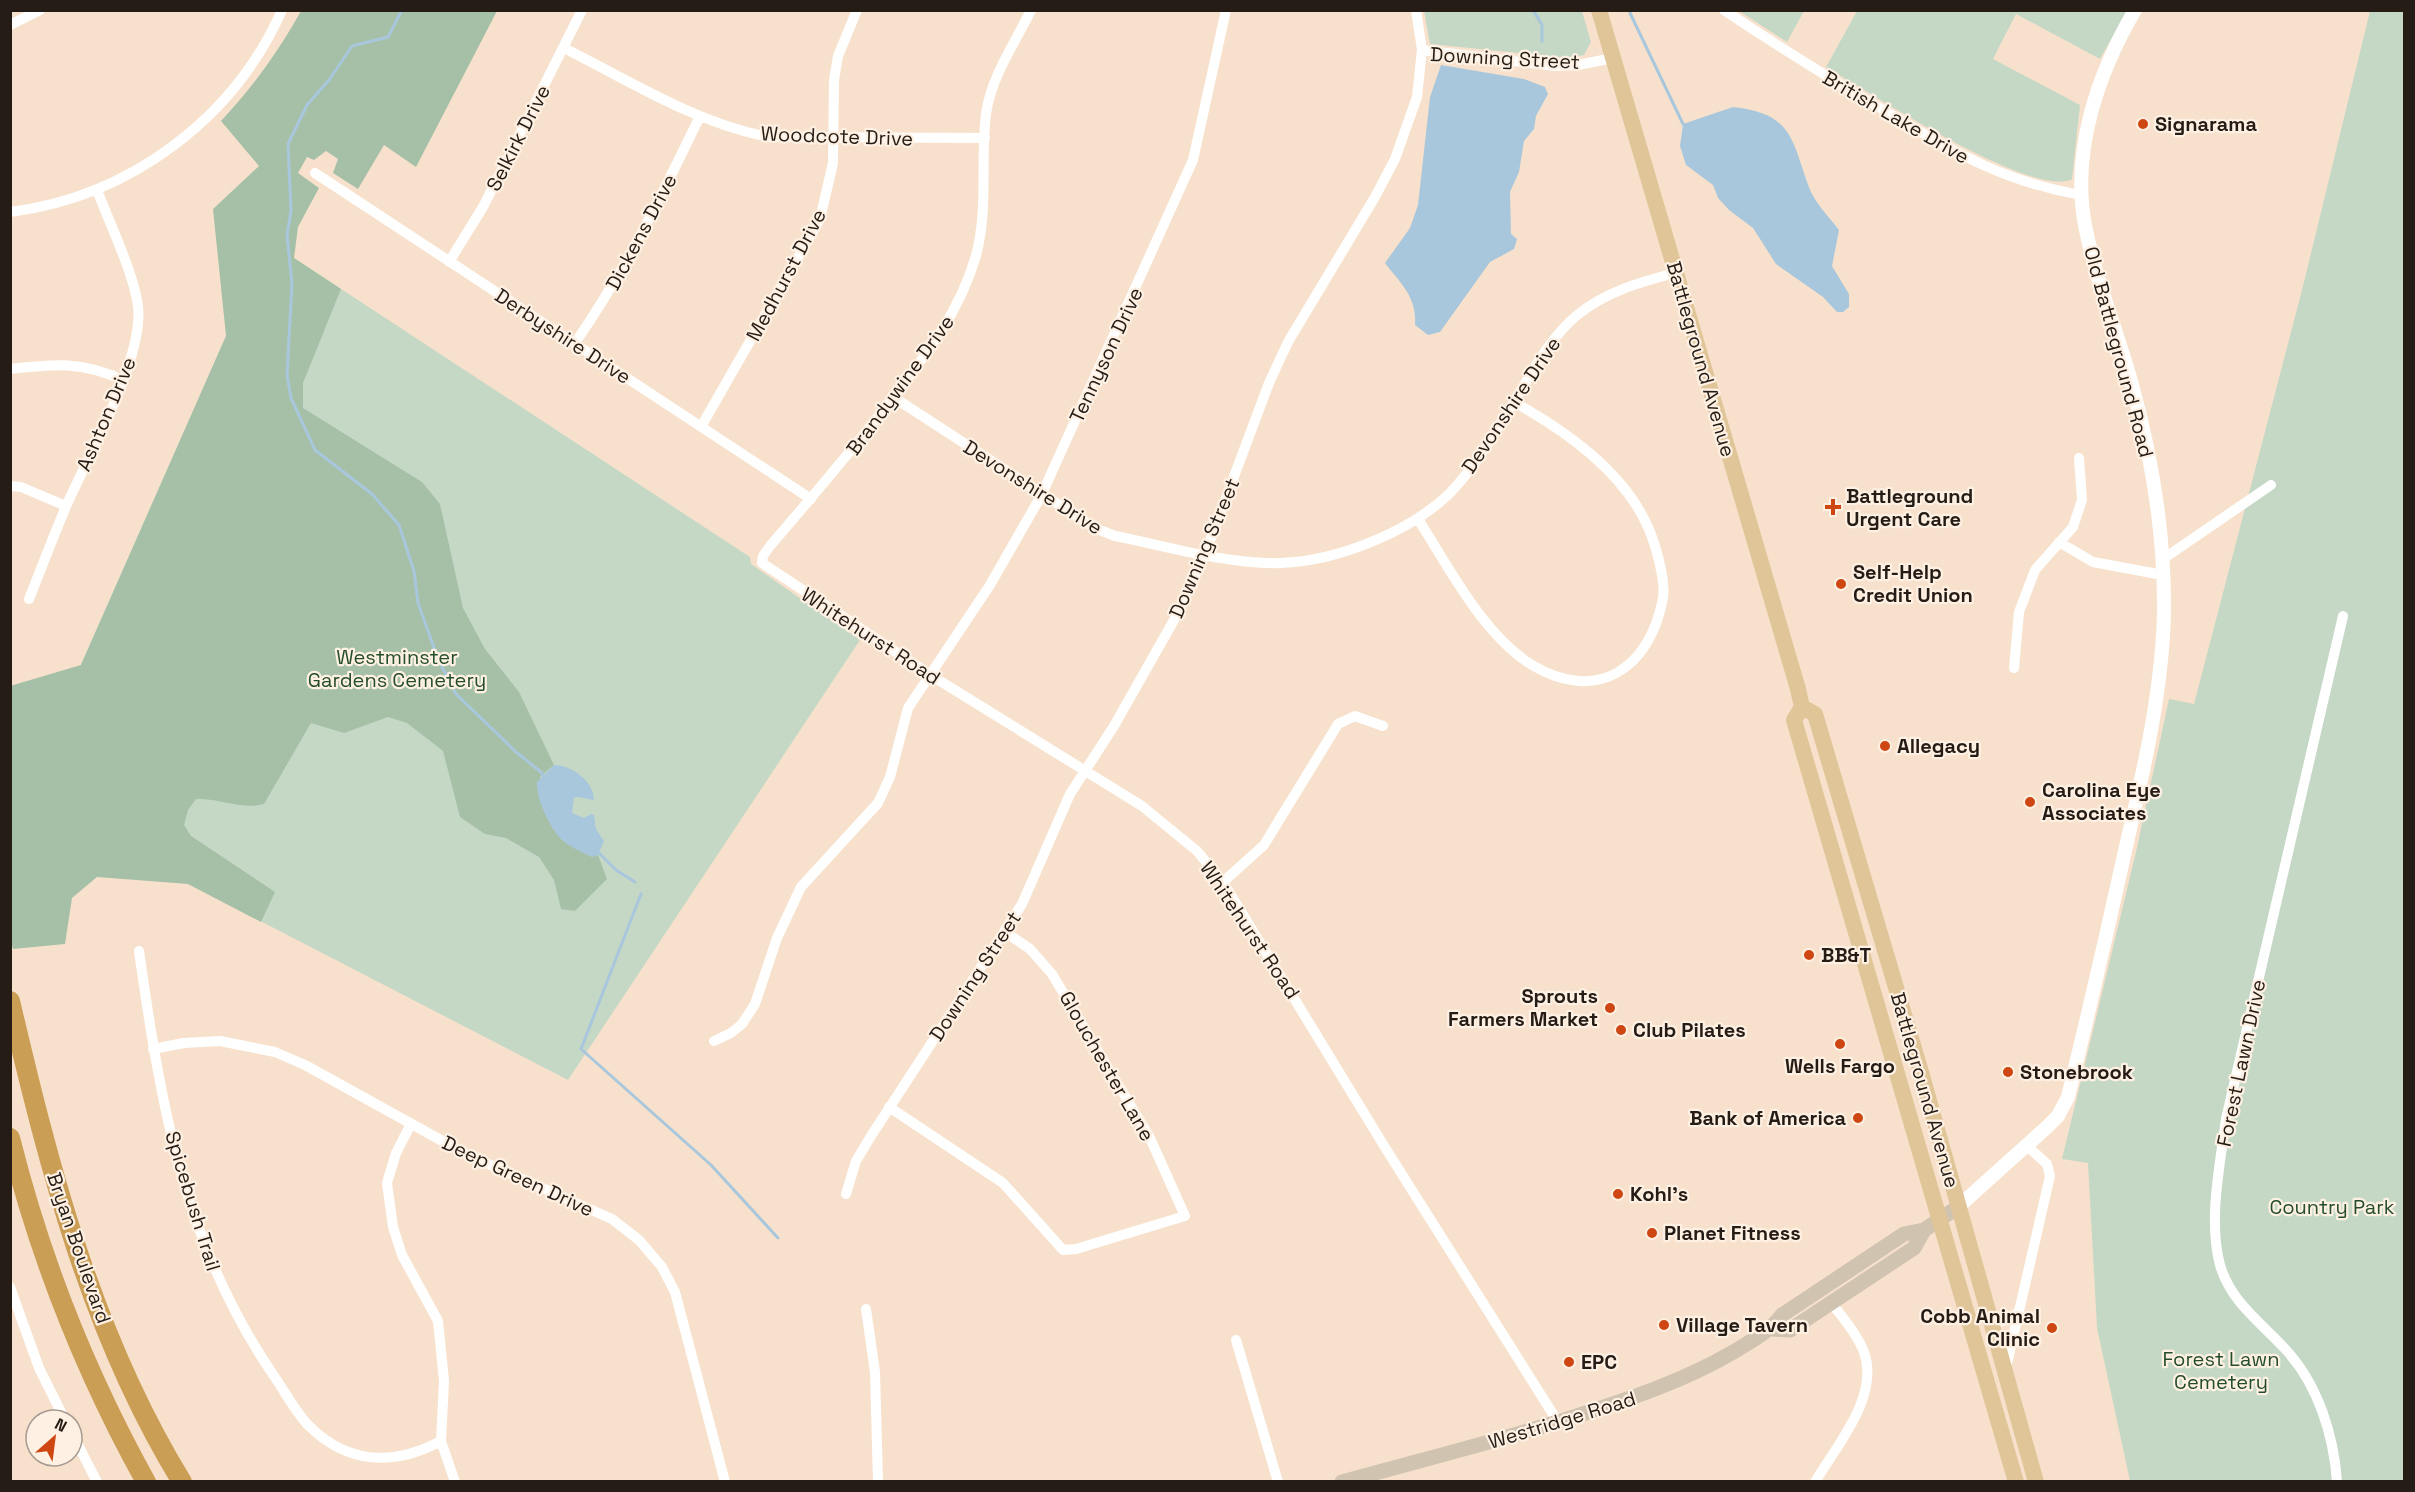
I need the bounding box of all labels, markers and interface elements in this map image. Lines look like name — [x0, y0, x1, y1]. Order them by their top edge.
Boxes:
street label: Downing Street — [1429, 41, 1581, 75]
street label: British Lake Drive — [1818, 64, 1974, 170]
street label: Selkirk Drive — [480, 80, 556, 196]
place label: Signarama — [2155, 111, 2257, 137]
marker: Signarama — [2136, 117, 2150, 131]
street label: Woodcote Drive — [760, 120, 914, 152]
street label: Dickens Drive — [599, 169, 683, 295]
street label: Medhurst Drive — [740, 204, 832, 346]
street label: Old Battleground Road — [2078, 244, 2160, 460]
street label: Battleground Avenue — [1661, 258, 1741, 460]
street label: Derbyshire Drive — [490, 282, 636, 390]
street label: Tennyson Drive — [1063, 283, 1149, 427]
street label: Brandywine Drive — [840, 310, 960, 460]
street label: Devonshire Drive — [1456, 332, 1566, 478]
street label: Ashton Drive — [70, 353, 142, 475]
street label: Devonshire Drive — [958, 434, 1108, 540]
street label: Downing Street — [1163, 474, 1245, 622]
place label: Battleground Urgent Care — [1846, 483, 1973, 532]
marker: Battleground Urgent Care — [1824, 498, 1842, 516]
place label: Self-Help Credit Union — [1853, 559, 1973, 608]
marker: Self-Help Credit Union — [1834, 577, 1848, 591]
street label: Whitehurst Road — [797, 581, 945, 691]
park label: Westminster Gardens Cemetery — [308, 644, 486, 693]
place label: Allegacy — [1897, 733, 1980, 759]
marker: Allegacy — [1878, 739, 1892, 753]
place label: Carolina Eye Associates — [2042, 777, 2161, 826]
marker: Carolina Eye Associates — [2023, 795, 2037, 809]
street label: Whitehurst Road — [1194, 856, 1306, 1004]
street label: Downing Street — [923, 906, 1027, 1046]
place label: BB&T — [1821, 942, 1871, 968]
marker: BB&T — [1802, 948, 1816, 962]
street label: Forest Lawn Drive — [2211, 977, 2271, 1149]
place label: Sprouts Farmers Market — [1448, 983, 1598, 1032]
street label: Glouchester Lane — [1054, 986, 1160, 1146]
street label: Battleground Avenue — [1885, 989, 1965, 1191]
marker: Sprouts Farmers Market — [1603, 1001, 1617, 1015]
place label: Club Pilates — [1633, 1017, 1746, 1043]
marker: Club Pilates — [1614, 1023, 1628, 1037]
marker: Wells Fargo — [1833, 1037, 1847, 1051]
place label: Wells Fargo — [1785, 1053, 1895, 1079]
place label: Stonebrook — [2020, 1059, 2133, 1085]
marker: Stonebrook — [2001, 1065, 2015, 1079]
place label: Bank of America — [1689, 1105, 1846, 1131]
marker: Bank of America — [1851, 1111, 1865, 1125]
street label: Spicebush Trail — [159, 1128, 227, 1274]
street label: Deep Green Drive — [438, 1129, 598, 1223]
street label: Bryan Boulevard — [41, 1169, 117, 1327]
place label: Kohl's — [1630, 1181, 1688, 1207]
marker: Kohl's — [1611, 1187, 1625, 1201]
park label: Country Park — [2269, 1194, 2395, 1220]
place label: Planet Fitness — [1664, 1220, 1801, 1246]
marker: Planet Fitness — [1645, 1226, 1659, 1240]
place label: Cobb Animal Clinic — [1920, 1303, 2040, 1352]
place label: Village Tavern — [1676, 1312, 1808, 1338]
marker: Village Tavern — [1657, 1318, 1671, 1332]
marker: Cobb Animal Clinic — [2045, 1321, 2059, 1335]
park label: Forest Lawn Cemetery — [2162, 1346, 2280, 1395]
place label: EPC — [1581, 1349, 1617, 1375]
marker: EPC — [1562, 1355, 1576, 1369]
street label: Westridge Road — [1485, 1385, 1639, 1455]
north arrow — [24, 1408, 84, 1468]
text: N — [51, 1413, 70, 1437]

